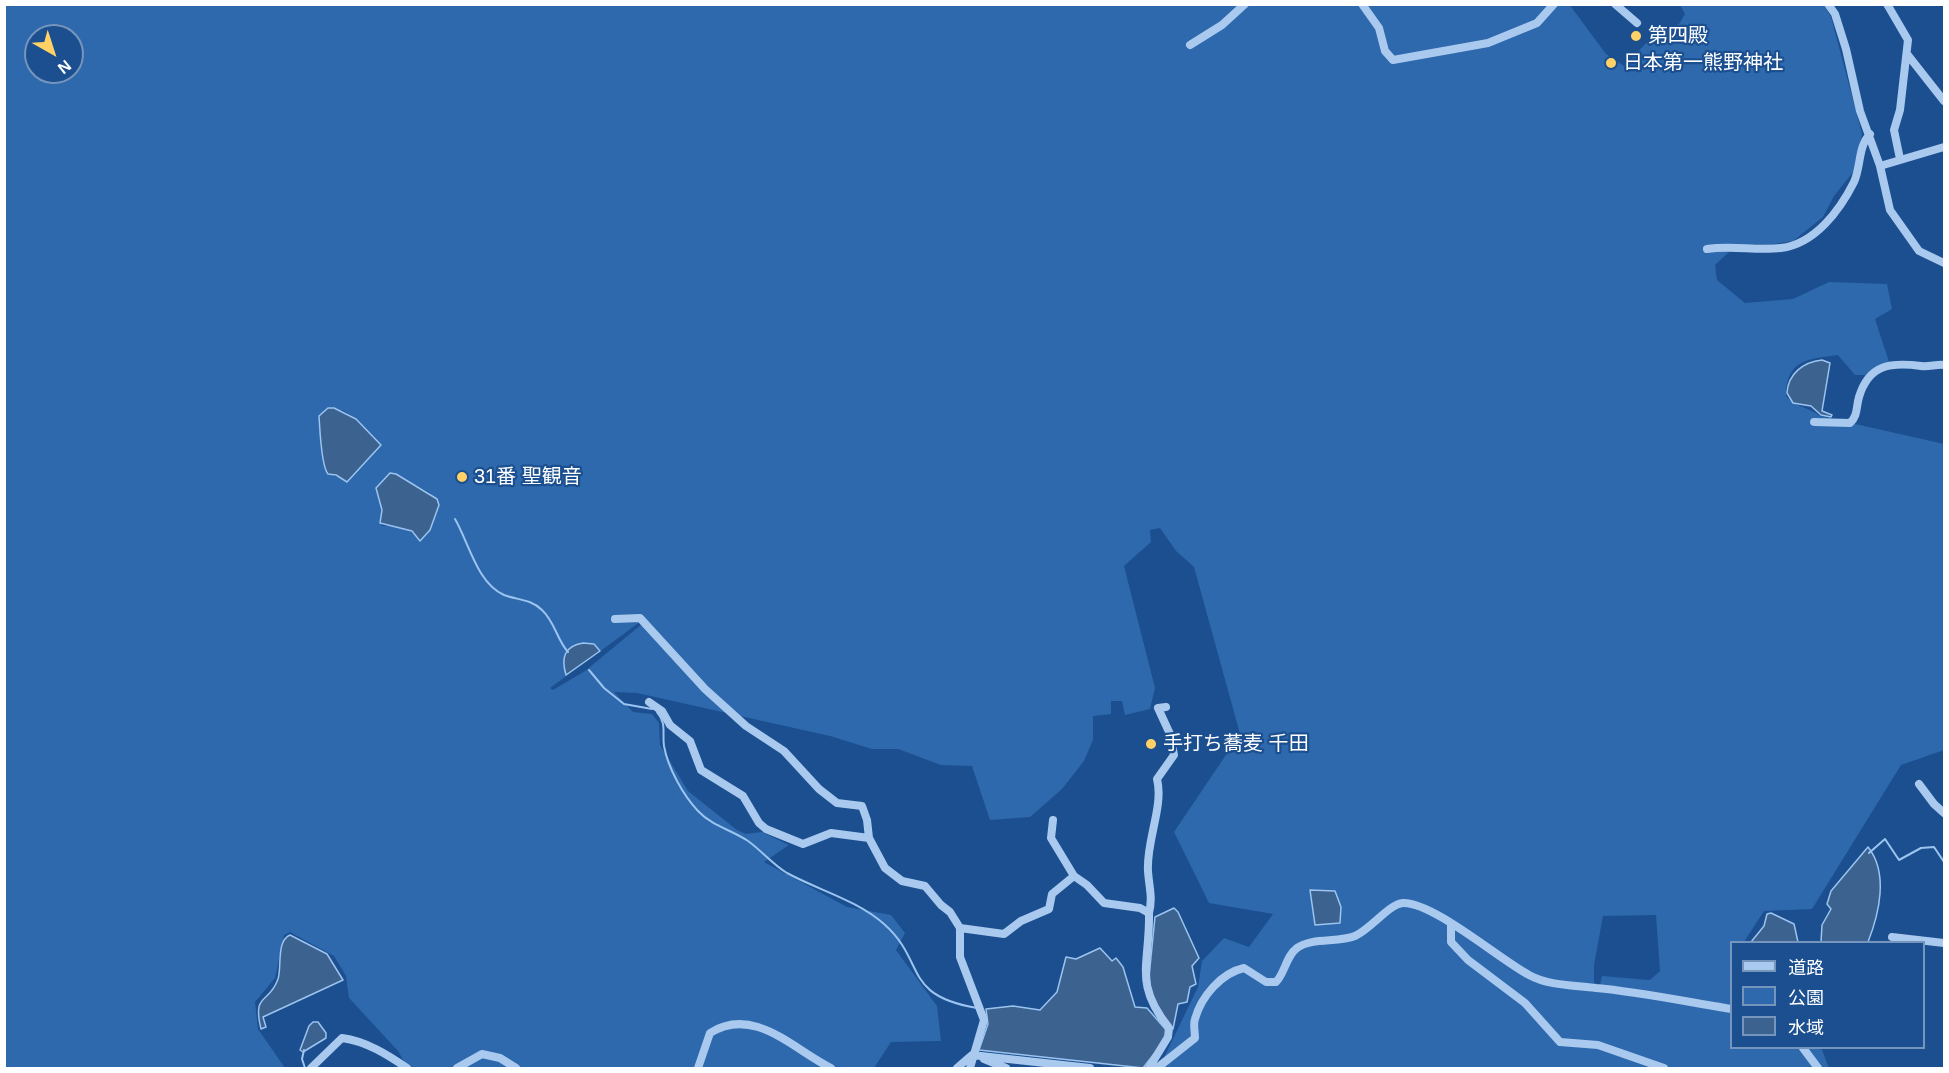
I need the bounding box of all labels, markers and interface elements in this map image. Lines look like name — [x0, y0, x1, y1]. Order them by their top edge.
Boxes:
north arrow — [24, 24, 84, 84]
place label: 第四殿 — [1648, 24, 1708, 48]
marker: 第四殿 — [1629, 29, 1643, 43]
place label: 日本第一熊野神社 — [1623, 51, 1783, 75]
marker: 日本第一熊野神社 — [1604, 56, 1618, 70]
text: N — [55, 57, 74, 77]
place label: 31番 聖観音 — [474, 465, 582, 489]
marker: 31番 聖観音 — [455, 470, 469, 484]
place label: 手打ち蕎麦 千田 — [1163, 732, 1309, 756]
marker: 手打ち蕎麦 千田 — [1144, 737, 1158, 751]
legend — [1730, 941, 1925, 1049]
text: 道路 — [1788, 958, 1824, 978]
text: 公園 — [1788, 988, 1824, 1008]
text: 水域 — [1788, 1018, 1824, 1038]

